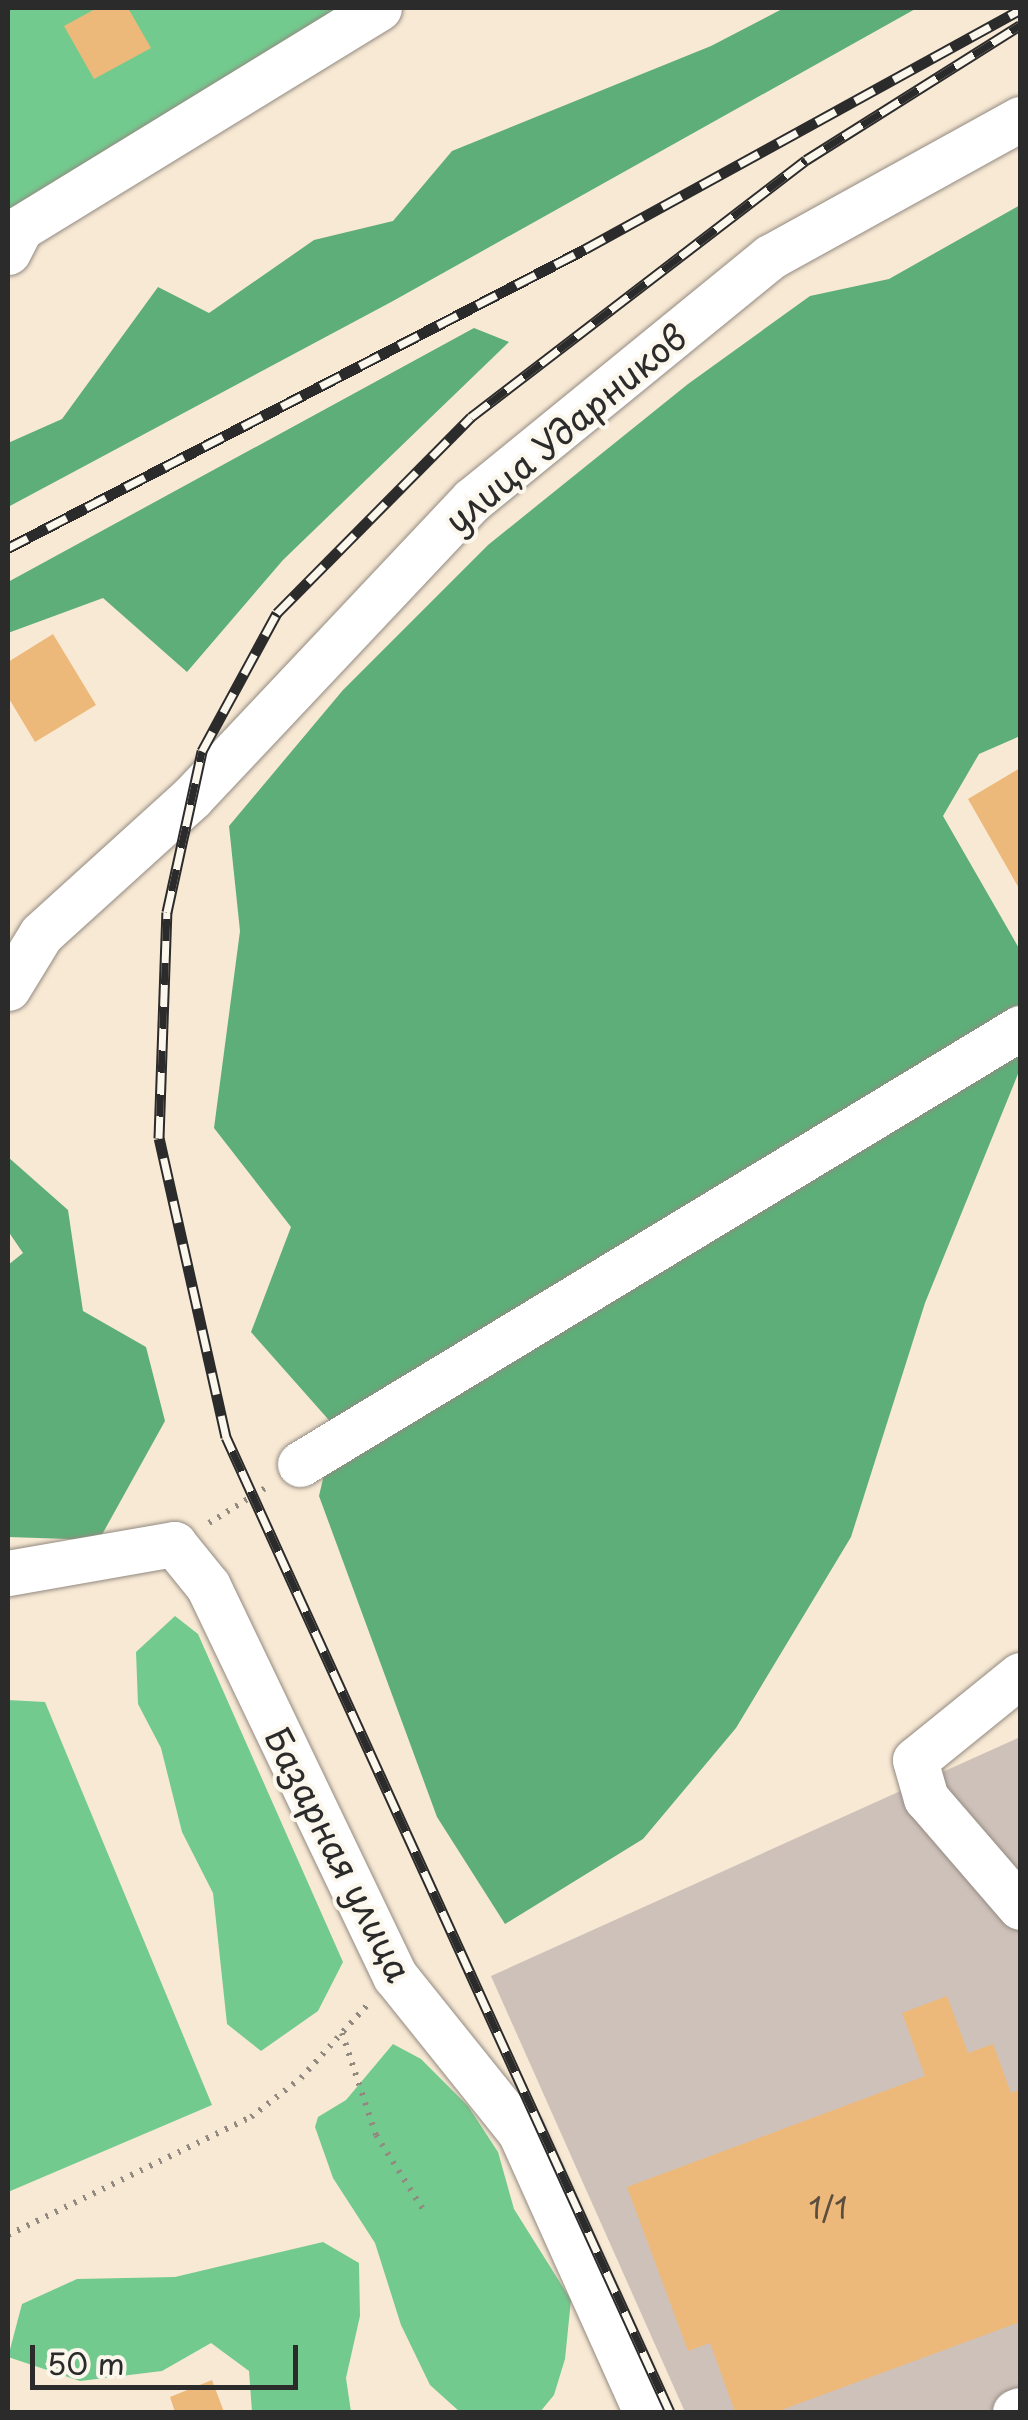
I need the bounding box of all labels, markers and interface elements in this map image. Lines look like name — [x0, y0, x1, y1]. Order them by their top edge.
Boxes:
street label: улица Ударников — [435, 314, 695, 542]
street label: Базарная улица — [256, 1719, 422, 1989]
house number: 1/1 — [808, 2189, 848, 2225]
scale bar — [35, 2325, 302, 2387]
text: 50 m — [47, 2340, 125, 2385]

